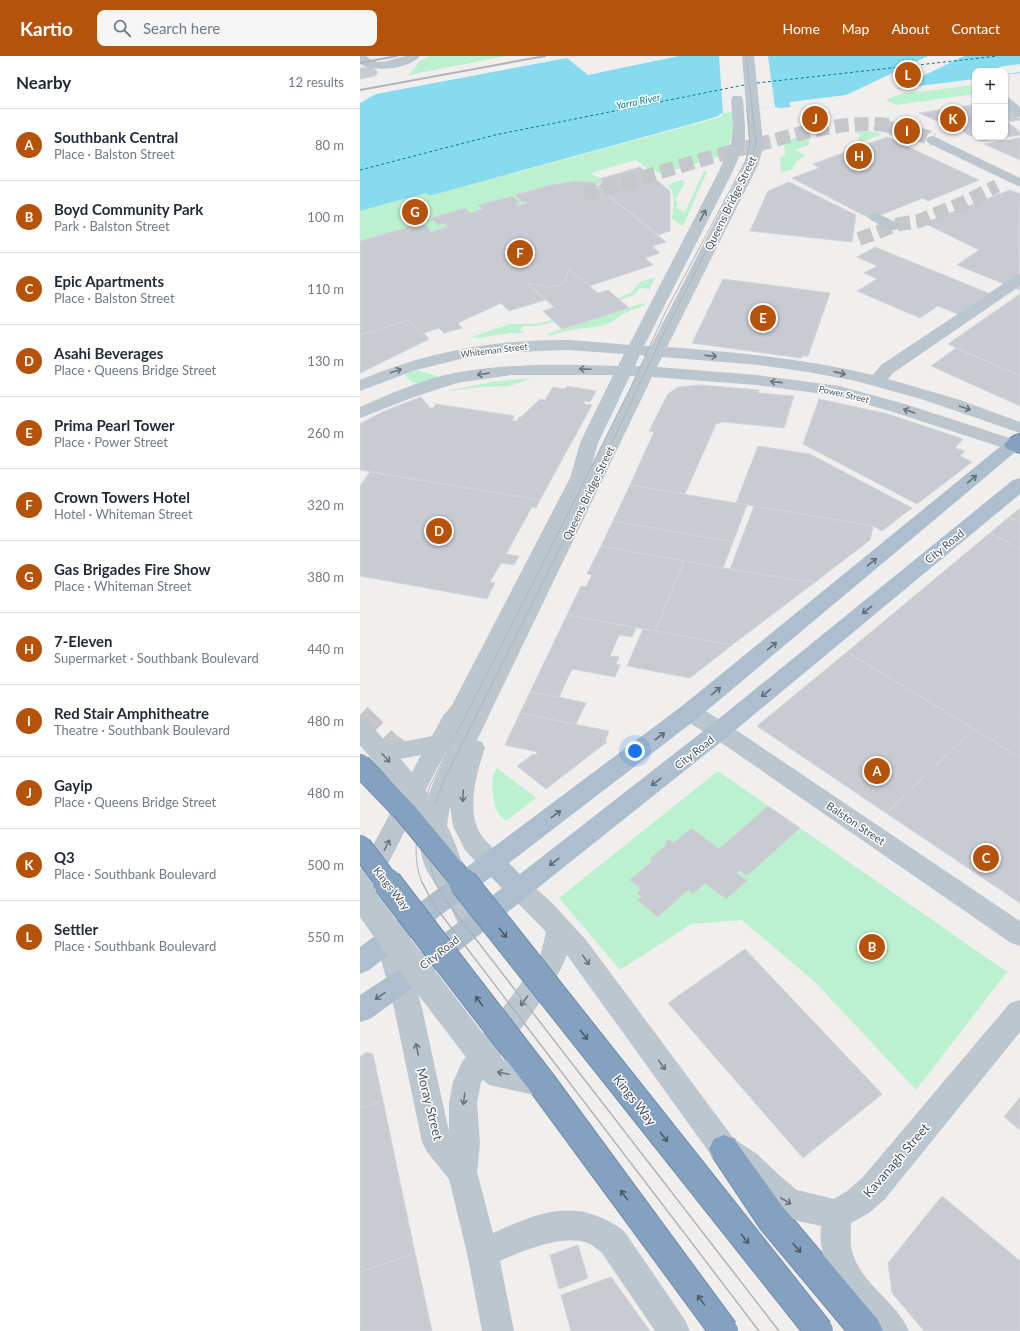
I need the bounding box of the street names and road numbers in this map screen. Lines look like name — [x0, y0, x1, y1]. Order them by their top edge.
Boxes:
street label: Queens Bridge Street — [702, 154, 758, 252]
street label: Whiteman Street — [460, 340, 529, 360]
street label: Power Street — [818, 383, 871, 405]
street label: Queens Bridge Street — [560, 444, 616, 542]
street label: City Road — [922, 526, 966, 566]
street label: City Road — [672, 733, 716, 771]
street label: Balston Street — [824, 799, 888, 847]
street label: Kings Way — [371, 864, 413, 912]
street label: City Road — [417, 933, 461, 971]
street label: Moray Street — [413, 1066, 447, 1142]
street label: Kings Way — [610, 1071, 660, 1129]
street label: Kavanagh Street — [859, 1119, 933, 1200]

